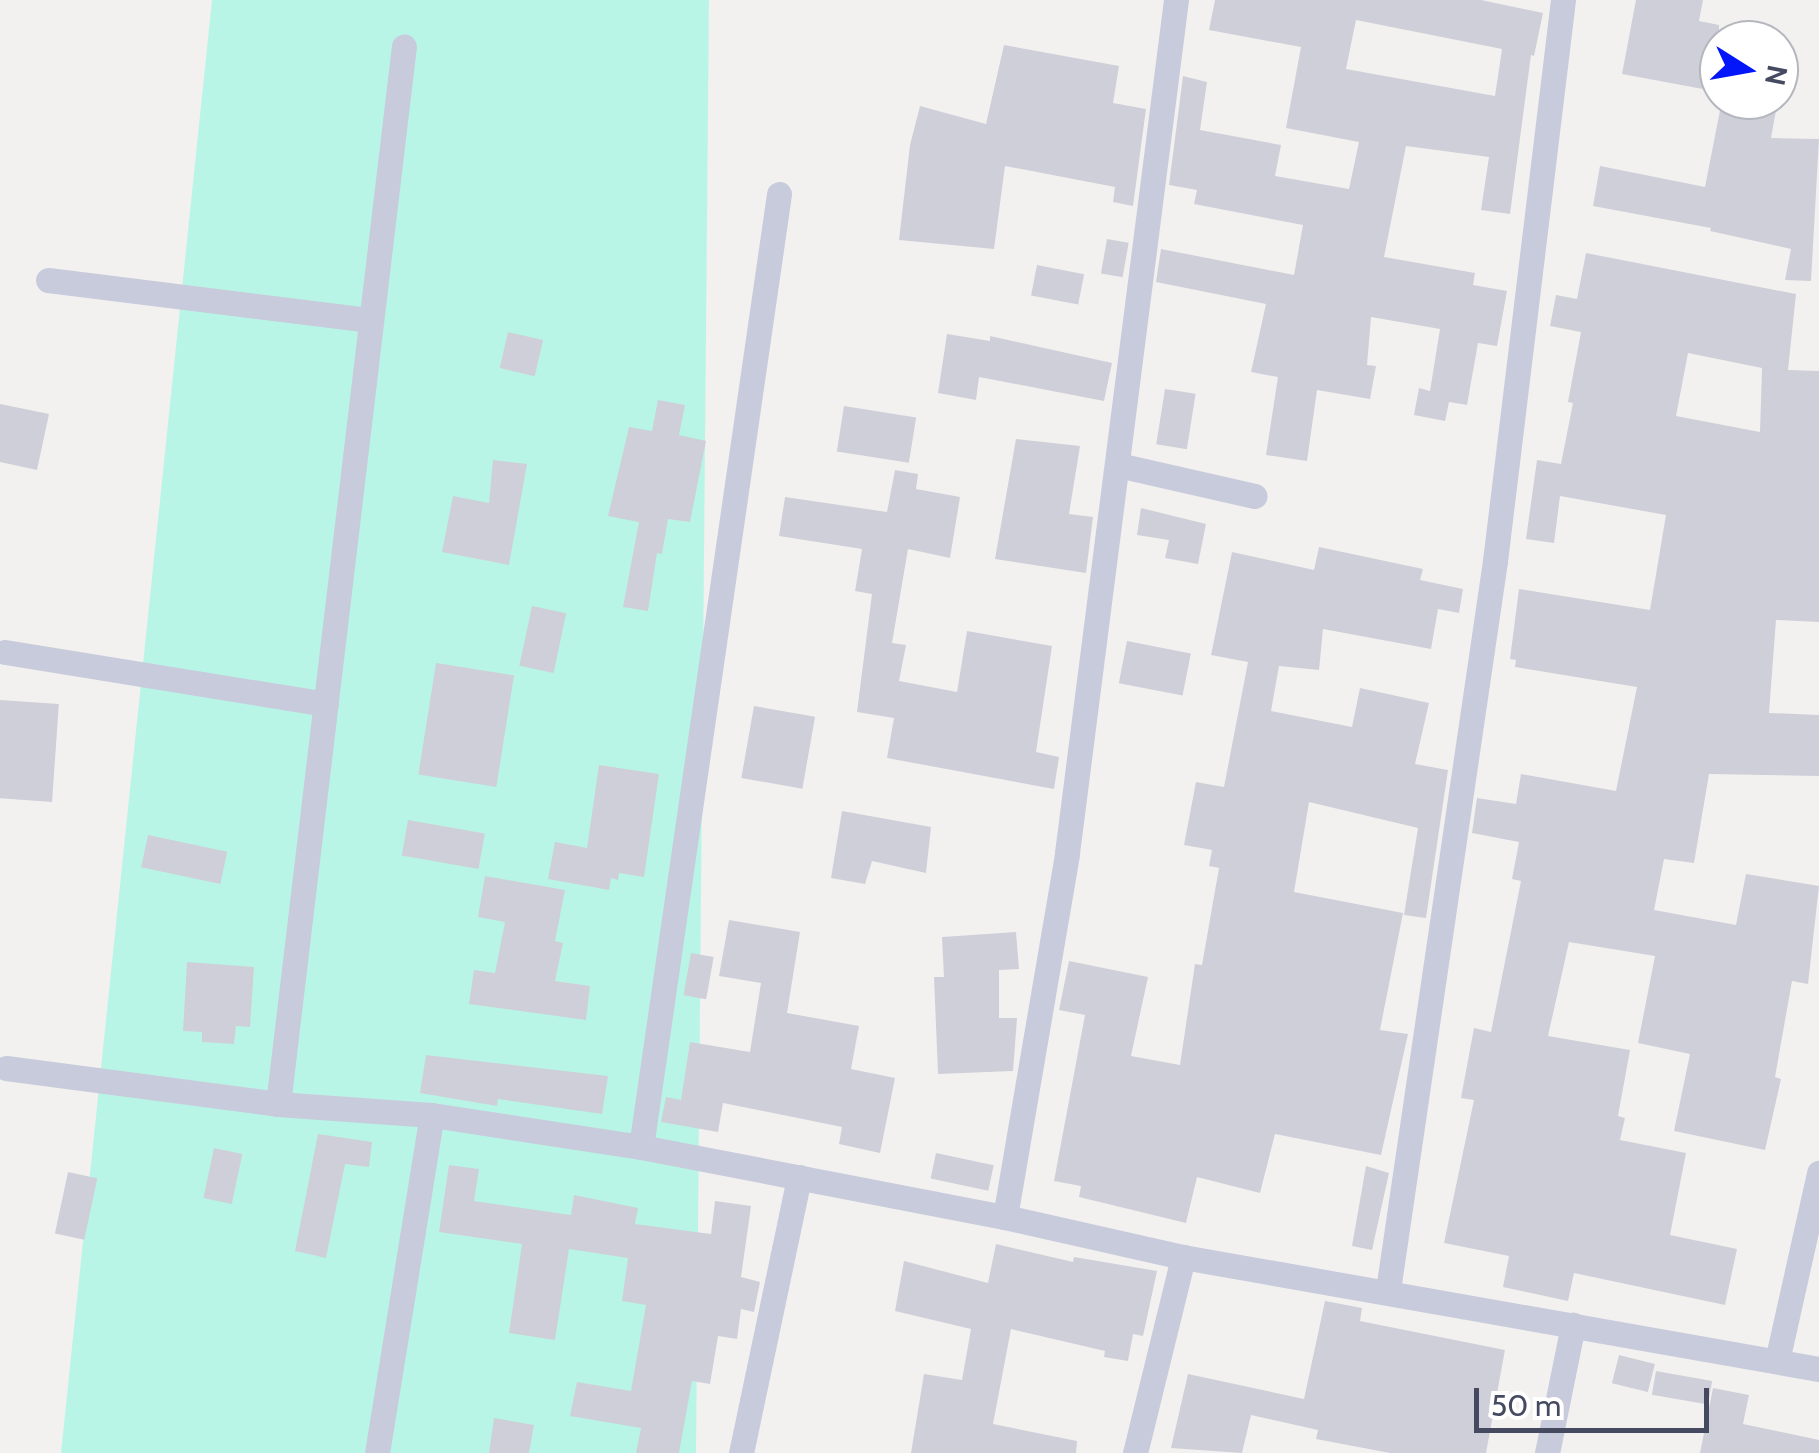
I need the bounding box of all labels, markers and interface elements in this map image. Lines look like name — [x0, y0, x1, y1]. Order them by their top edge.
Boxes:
north arrow — [1699, 20, 1799, 120]
text: N — [1758, 62, 1795, 88]
scale bar — [1479, 1368, 1714, 1430]
text: 50 m — [1491, 1387, 1561, 1424]

